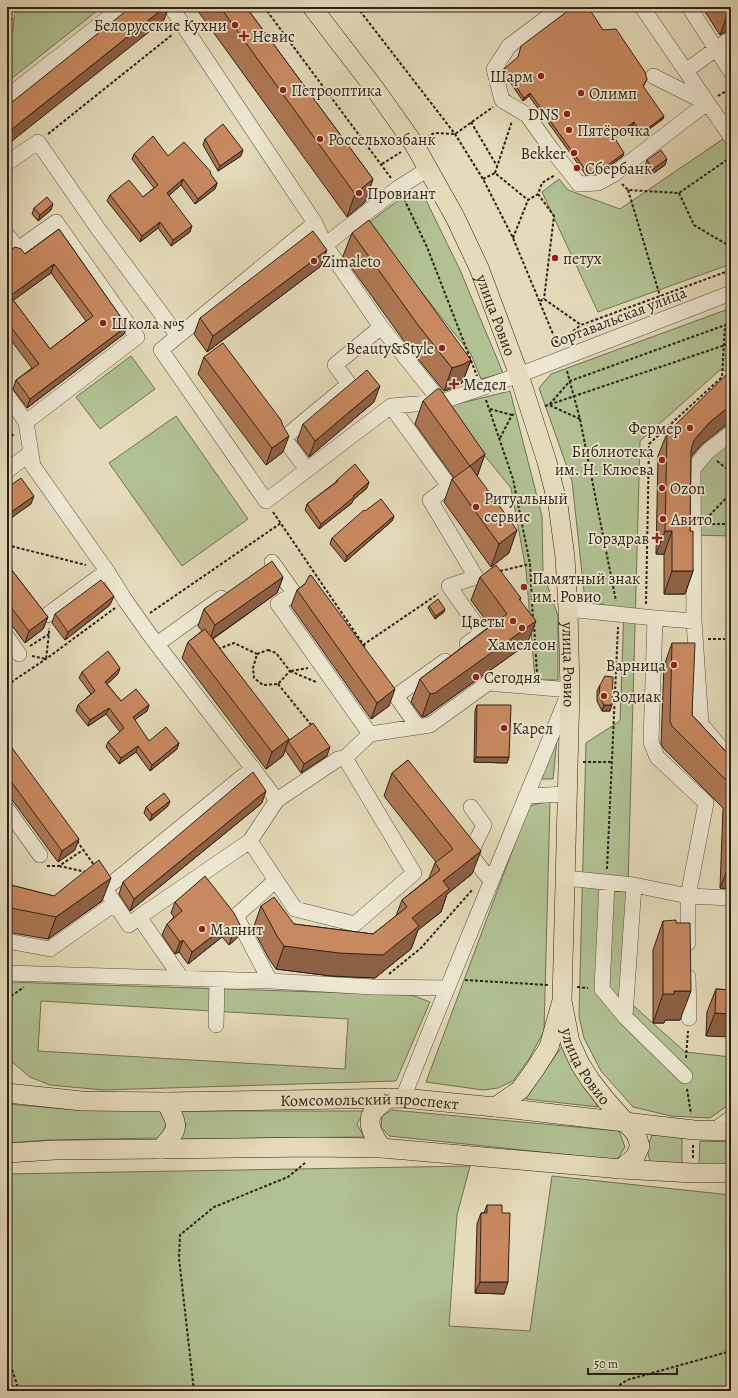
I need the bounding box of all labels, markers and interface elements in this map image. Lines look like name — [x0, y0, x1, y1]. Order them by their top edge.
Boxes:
place label: Белорусские Кухни — [94, 15, 227, 37]
marker: Белорусские Кухни — [230, 20, 240, 30]
place label: Невис — [252, 26, 295, 48]
marker: Невис — [239, 31, 249, 41]
place label: Шарм — [490, 66, 533, 88]
marker: Шарм — [536, 71, 546, 81]
place label: Петрооптика — [291, 80, 383, 102]
place label: Олимп — [589, 83, 637, 105]
marker: Петрооптика — [278, 85, 288, 95]
marker: Олимп — [576, 88, 586, 98]
place label: DNS — [528, 104, 559, 126]
marker: DNS — [562, 109, 572, 119]
place label: Пятёрочка — [577, 120, 651, 142]
marker: Пятёрочка — [564, 125, 574, 135]
place label: Россельхозбанк — [328, 129, 436, 151]
marker: Россельхозбанк — [315, 134, 325, 144]
place label: Bekker — [521, 143, 566, 165]
marker: Bekker — [569, 148, 579, 158]
place label: Сбербанк — [585, 158, 652, 180]
marker: Сбербанк — [572, 163, 582, 173]
place label: Провиант — [367, 183, 436, 205]
marker: Провиант — [354, 188, 364, 198]
place label: петух — [563, 248, 602, 270]
place label: Zimaleto — [322, 251, 381, 273]
marker: петух — [550, 253, 560, 263]
marker: Zimaleto — [309, 256, 319, 266]
street label: улица Ровио — [470, 270, 521, 359]
street label: Сортавальская улица — [547, 282, 690, 354]
place label: Школа №5 — [111, 313, 185, 335]
marker: Школа №5 — [98, 318, 108, 328]
place label: Beauty&Style — [346, 338, 434, 360]
marker: Beauty&Style — [437, 343, 447, 353]
place label: Медел — [463, 374, 507, 396]
marker: Медел — [448, 378, 460, 390]
place label: Фермер — [629, 418, 682, 440]
marker: Фермер — [685, 423, 695, 433]
place label: Библиотека им. Н. Клюева — [555, 441, 655, 481]
marker: Библиотека им. Н. Клюева — [657, 455, 667, 465]
place label: Ozon — [670, 478, 705, 500]
marker: Ozon — [657, 483, 667, 493]
place label: Ритуальный сервис — [484, 488, 568, 528]
marker: Ритуальный сервис — [471, 502, 481, 512]
place label: Авито — [670, 509, 712, 531]
marker: Авито — [658, 514, 668, 524]
place label: Горздрав — [588, 528, 649, 550]
marker: Горздрав — [652, 533, 662, 543]
place label: Памятный знак им. Ровио — [532, 568, 640, 608]
marker: Памятный знак им. Ровио — [519, 582, 529, 592]
place label: Цветы — [461, 611, 505, 633]
marker: Цветы — [508, 616, 518, 626]
street label: улица Ровио — [556, 621, 580, 707]
marker: Хамелеон — [517, 623, 527, 633]
place label: Хамелеон — [488, 634, 556, 656]
place label: Варница — [606, 655, 667, 677]
marker: Варница — [669, 660, 679, 670]
place label: Сегодня — [484, 667, 541, 689]
marker: Сегодня — [471, 672, 481, 682]
place label: Зодиак — [612, 686, 661, 708]
marker: Зодиак — [599, 691, 609, 701]
place label: Карел — [512, 718, 553, 740]
marker: Карел — [499, 723, 509, 733]
place label: Магнит — [210, 919, 263, 941]
marker: Магнит — [197, 924, 207, 934]
street label: улица Ровио — [555, 1025, 615, 1110]
street label: Комсомольский проспект — [280, 1088, 460, 1115]
scale bar — [588, 1350, 677, 1376]
text: 50 m — [594, 1356, 618, 1372]

